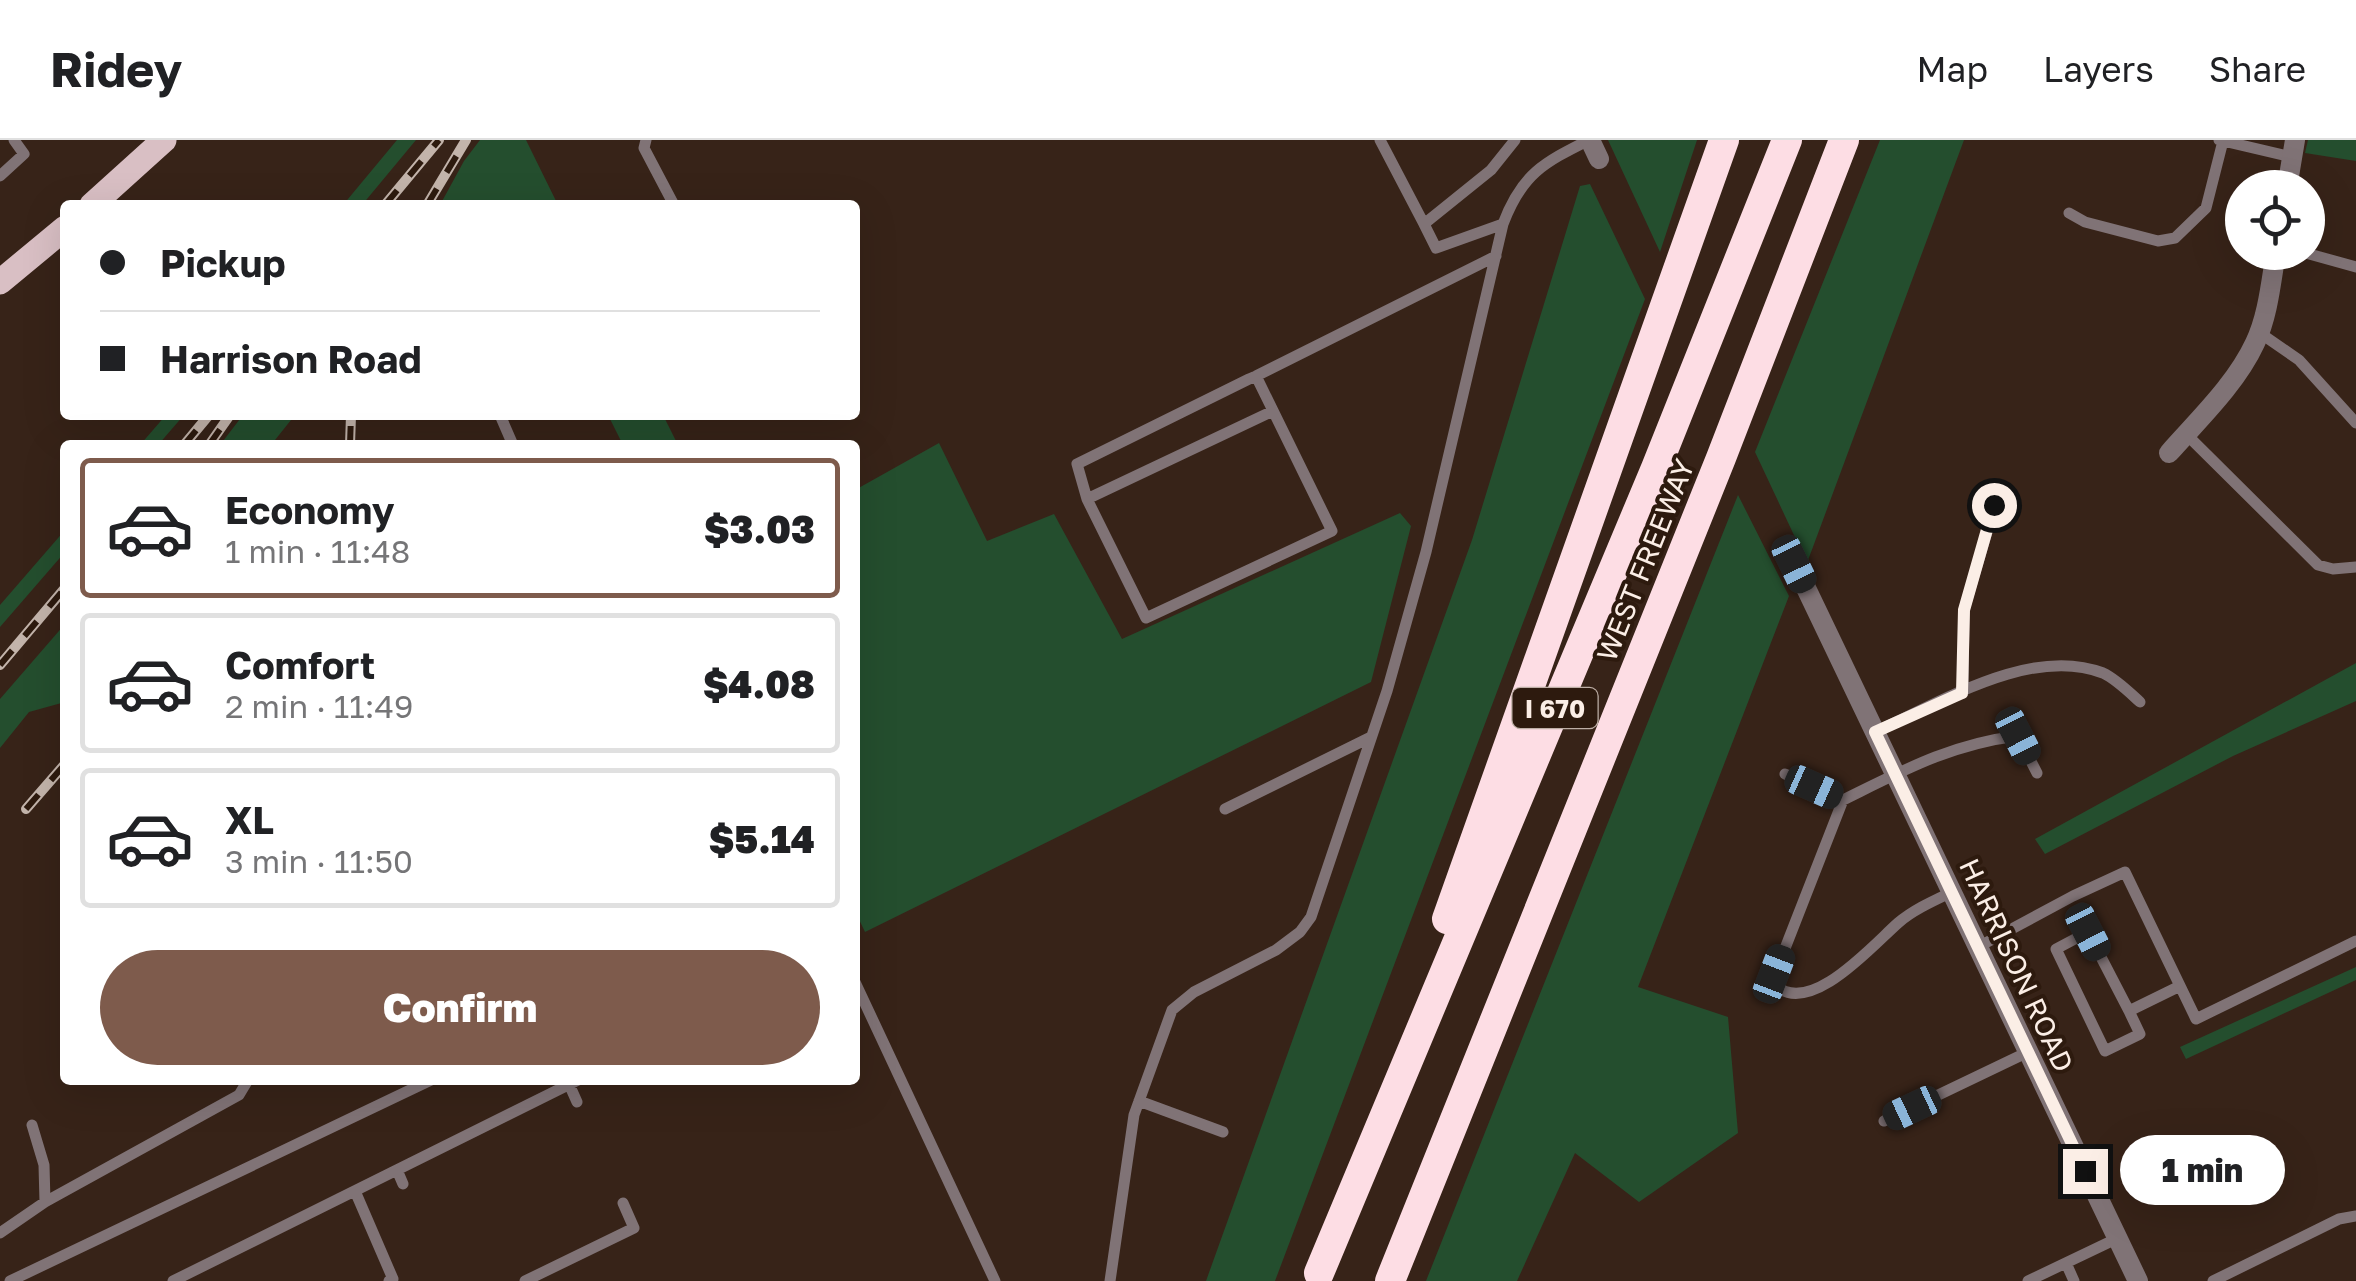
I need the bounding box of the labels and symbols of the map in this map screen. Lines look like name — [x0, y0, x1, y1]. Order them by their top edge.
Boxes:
street label: WEST FREEWAY — [1589, 454, 1701, 666]
route start — [1972, 483, 2017, 528]
car — [1767, 530, 1821, 598]
road number: I 670 — [1512, 688, 1598, 728]
car — [1991, 702, 2045, 770]
car — [1780, 761, 1848, 813]
street label: HARRISON ROAD — [1953, 853, 2081, 1077]
car — [2061, 898, 2115, 966]
car — [1749, 941, 1799, 1007]
car — [1878, 1082, 1946, 1134]
callout: 1 min — [2120, 1136, 2285, 1206]
route end — [2063, 1149, 2108, 1194]

